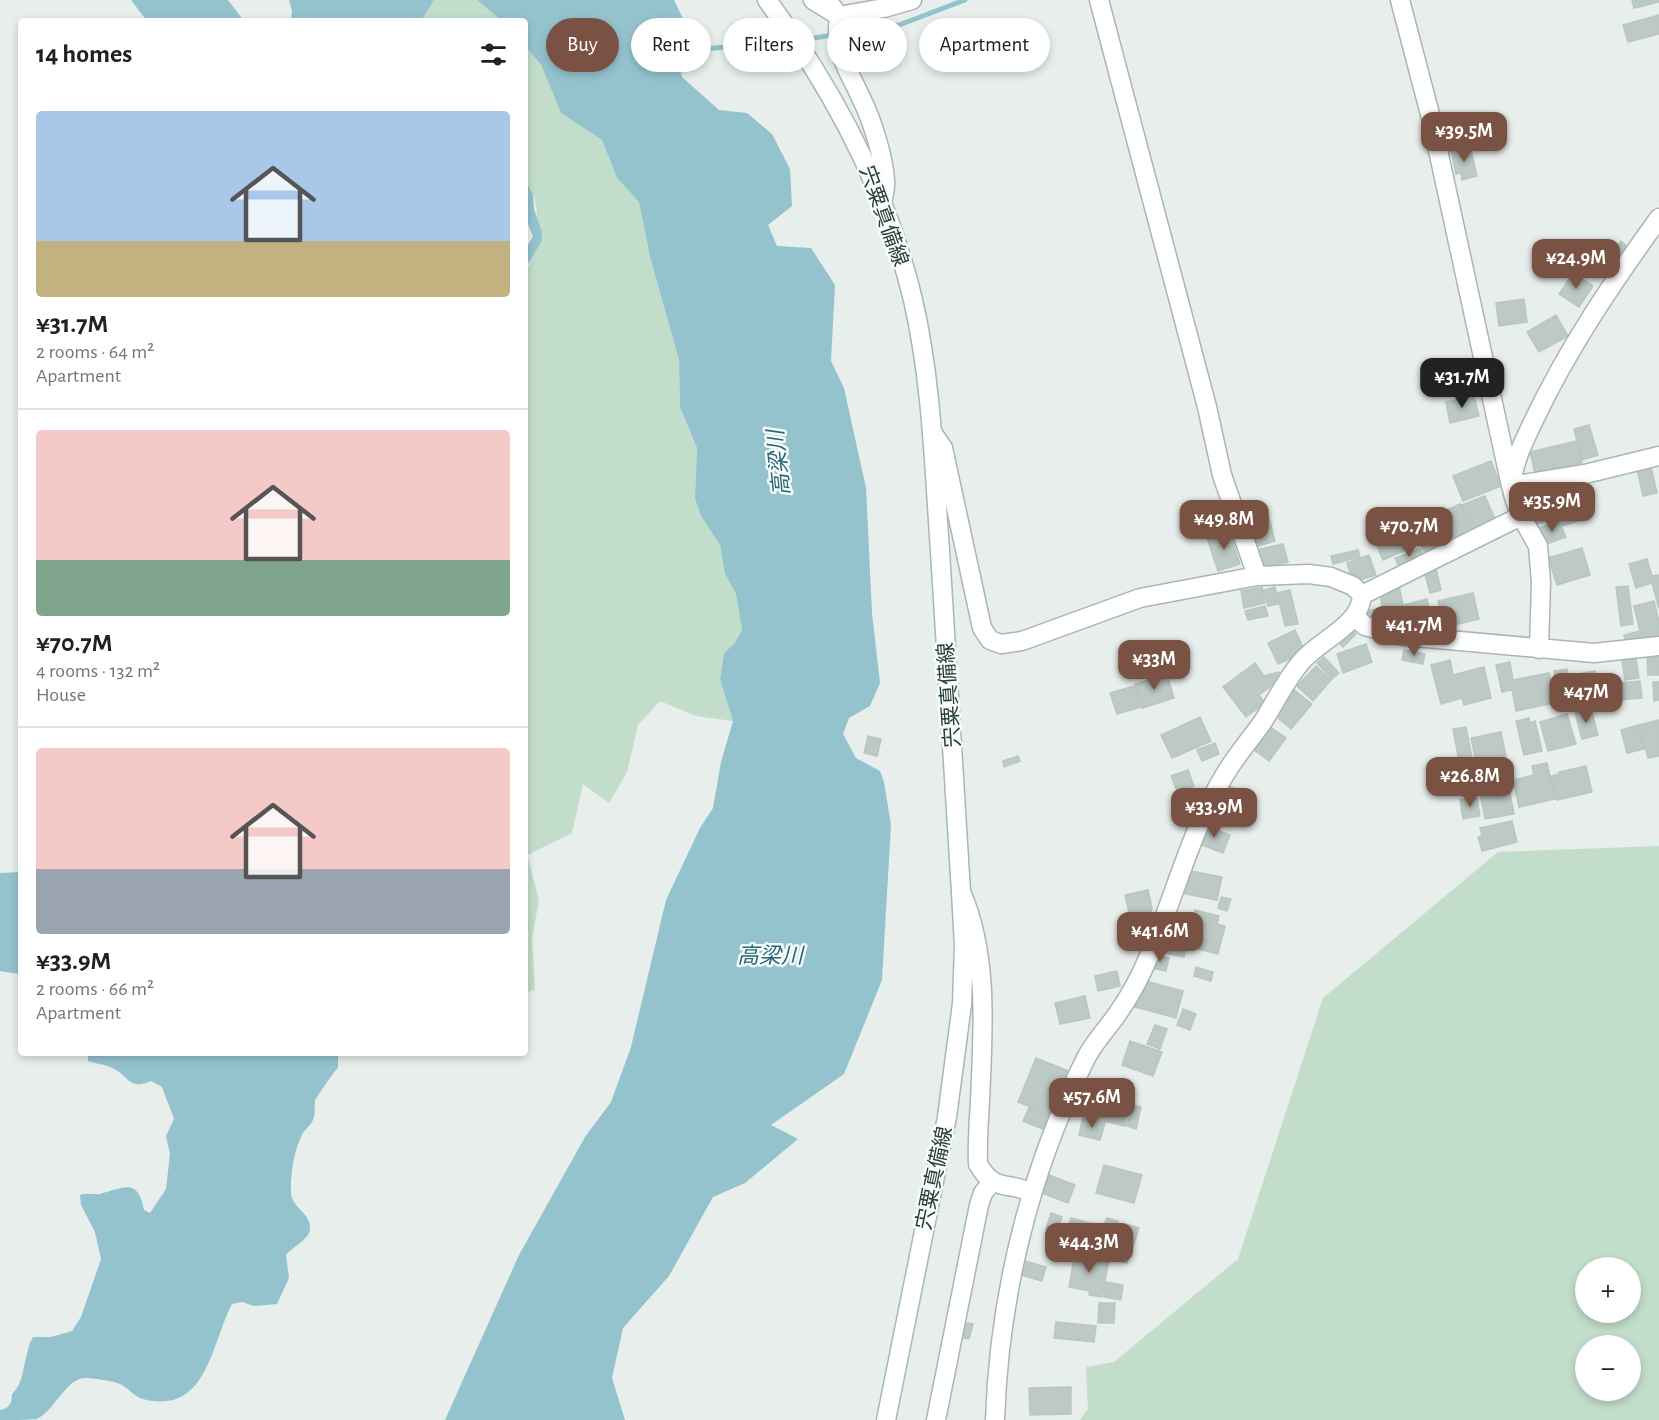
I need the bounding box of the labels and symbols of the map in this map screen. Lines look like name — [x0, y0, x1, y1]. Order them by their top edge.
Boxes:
pin: ¥39.5M — [1415, 112, 1513, 163]
street label: 宍粟真備線 — [856, 163, 912, 269]
pin: ¥24.9M — [1527, 239, 1625, 290]
pin: ¥31.7M — [1413, 358, 1511, 409]
water label: 高梁川 — [763, 427, 793, 497]
pin: ¥35.9M — [1503, 482, 1601, 533]
pin: ¥49.8M — [1175, 500, 1273, 551]
pin: ¥70.7M — [1360, 507, 1458, 558]
pin: ¥41.7M — [1365, 606, 1463, 657]
pin: ¥33M — [1118, 640, 1190, 691]
street label: 宍粟真備線 — [934, 642, 964, 748]
pin: ¥47M — [1550, 673, 1622, 724]
pin: ¥26.8M — [1421, 757, 1519, 808]
pin: ¥33.9M — [1165, 788, 1263, 839]
pin: ¥41.6M — [1111, 912, 1209, 963]
water label: 高梁川 — [737, 944, 805, 967]
pin: ¥57.6M — [1043, 1078, 1141, 1129]
street label: 宍粟真備線 — [912, 1124, 956, 1232]
pin: ¥44.3M — [1040, 1223, 1138, 1274]

